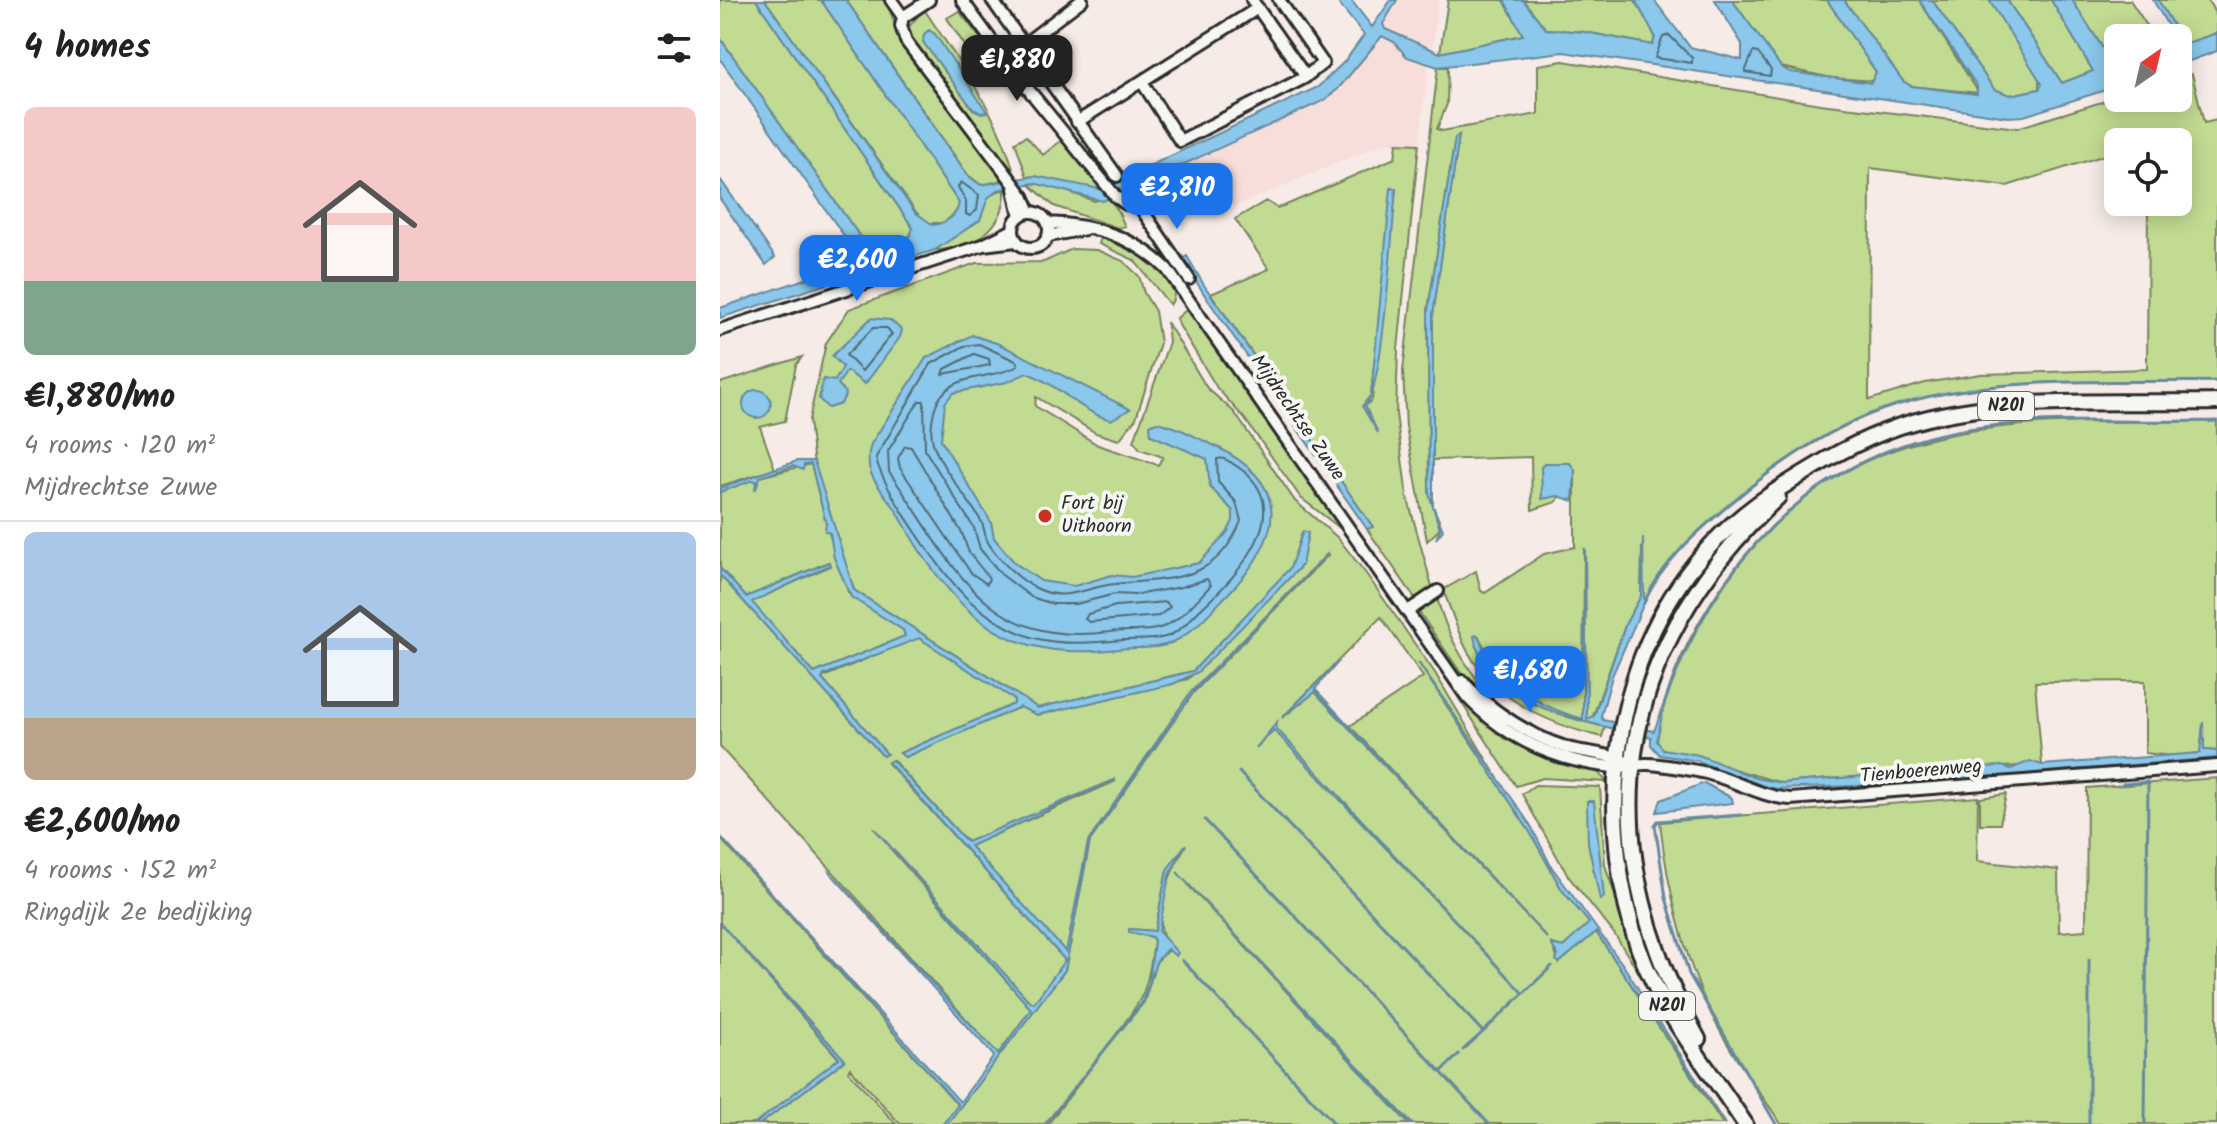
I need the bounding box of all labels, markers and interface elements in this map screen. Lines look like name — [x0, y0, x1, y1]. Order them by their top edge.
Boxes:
text: 4 homes — [24, 21, 151, 75]
north arrow — [2104, 24, 2192, 112]
map controls — [2104, 24, 2192, 216]
icon: filters — [652, 26, 696, 70]
pin: €1,880 — [952, 35, 1082, 103]
text: €1,880 — [979, 40, 1055, 82]
button: locate — [2104, 128, 2192, 216]
icon: home — [288, 159, 432, 303]
pin: €2,810 — [1112, 163, 1242, 231]
text: €2,810 — [1140, 168, 1214, 210]
pin: €2,600 — [792, 235, 922, 303]
text: €2,600 — [817, 240, 897, 282]
street label: Mijdrechtse Zuwe — [1241, 348, 1353, 488]
text: €1,880/mo — [24, 371, 175, 425]
road number: N201 — [1978, 392, 2034, 420]
text: 4 rooms · 120 m² — [24, 425, 215, 467]
text: Mijdrechtse Zuwe — [24, 467, 217, 509]
place label: Fort bij Uithoorn — [1061, 488, 1132, 543]
marker: Fort bij Uithoorn — [1036, 507, 1054, 525]
icon: home — [288, 584, 432, 728]
pin: €1,680 — [1465, 646, 1595, 714]
text: €1,680 — [1493, 651, 1567, 693]
street label: Tienboerenweg — [1859, 751, 1983, 793]
text: €2,600/mo — [24, 796, 181, 850]
text: 4 rooms · 152 m² — [24, 850, 216, 892]
text: Ringdijk 2e bedijking — [24, 892, 253, 934]
road number: N201 — [1639, 992, 1695, 1020]

